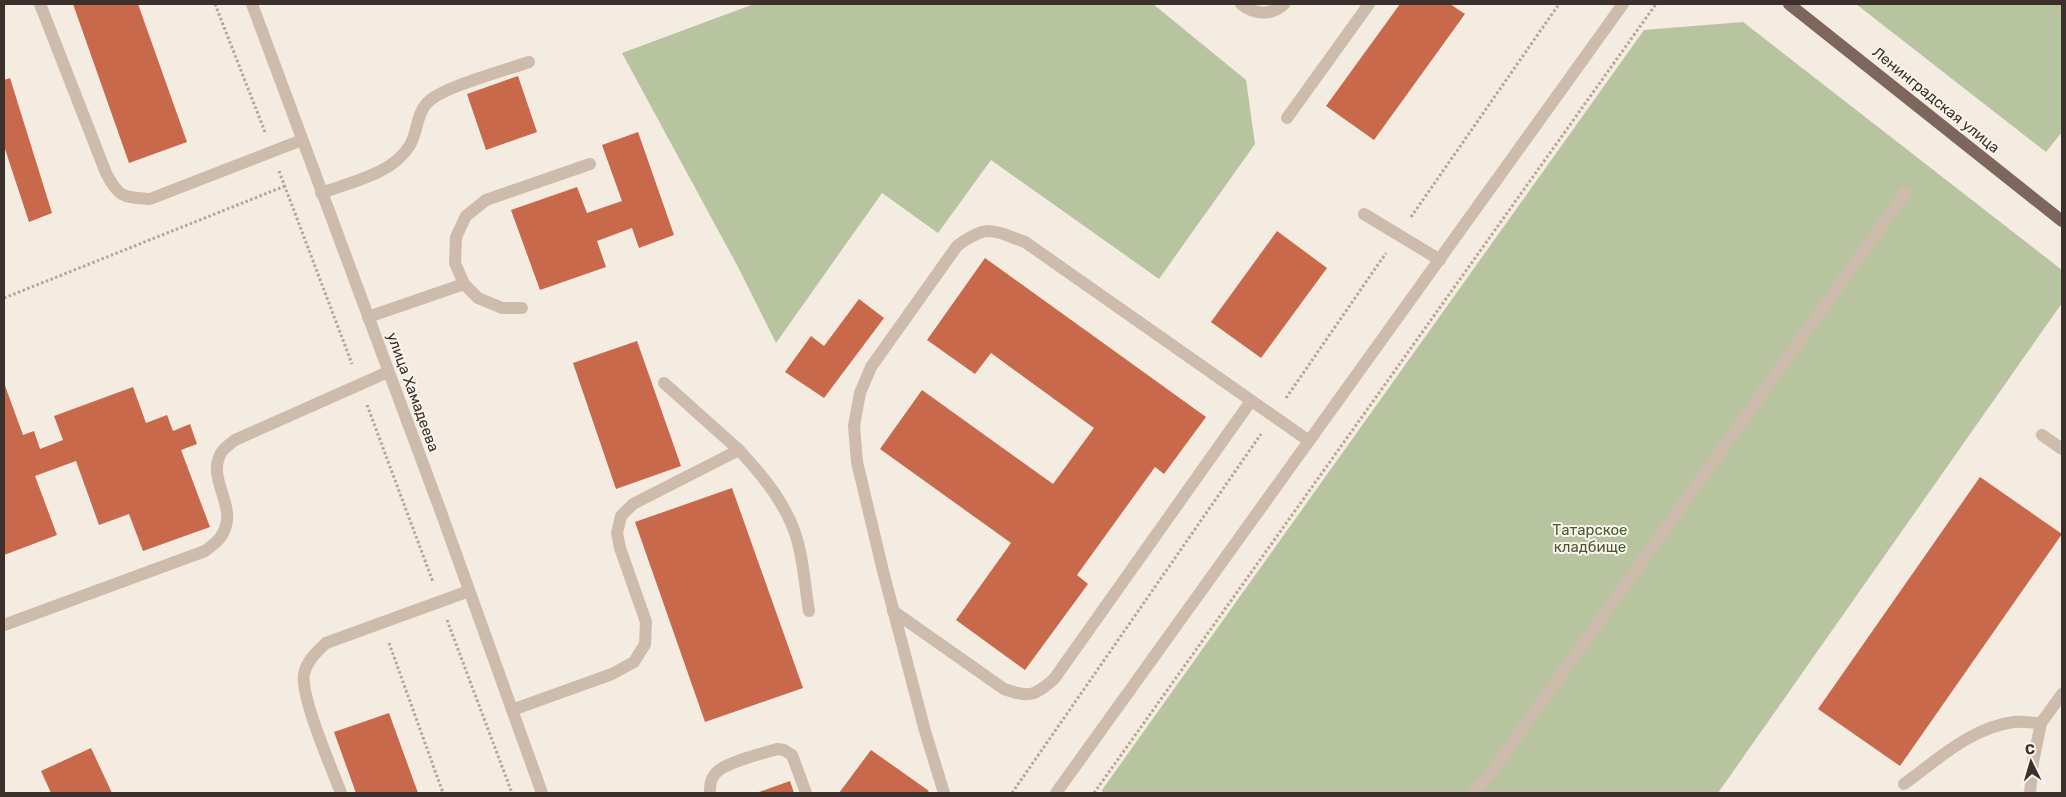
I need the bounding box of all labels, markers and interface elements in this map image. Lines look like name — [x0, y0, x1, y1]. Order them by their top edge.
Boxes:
street label: Ленинградская улица — [1869, 43, 2003, 157]
street label: улица Хамадеева — [383, 330, 443, 454]
park label: Татарское кладбище — [1553, 521, 1627, 556]
north arrow — [2006, 737, 2056, 787]
text: С — [2024, 741, 2036, 758]

